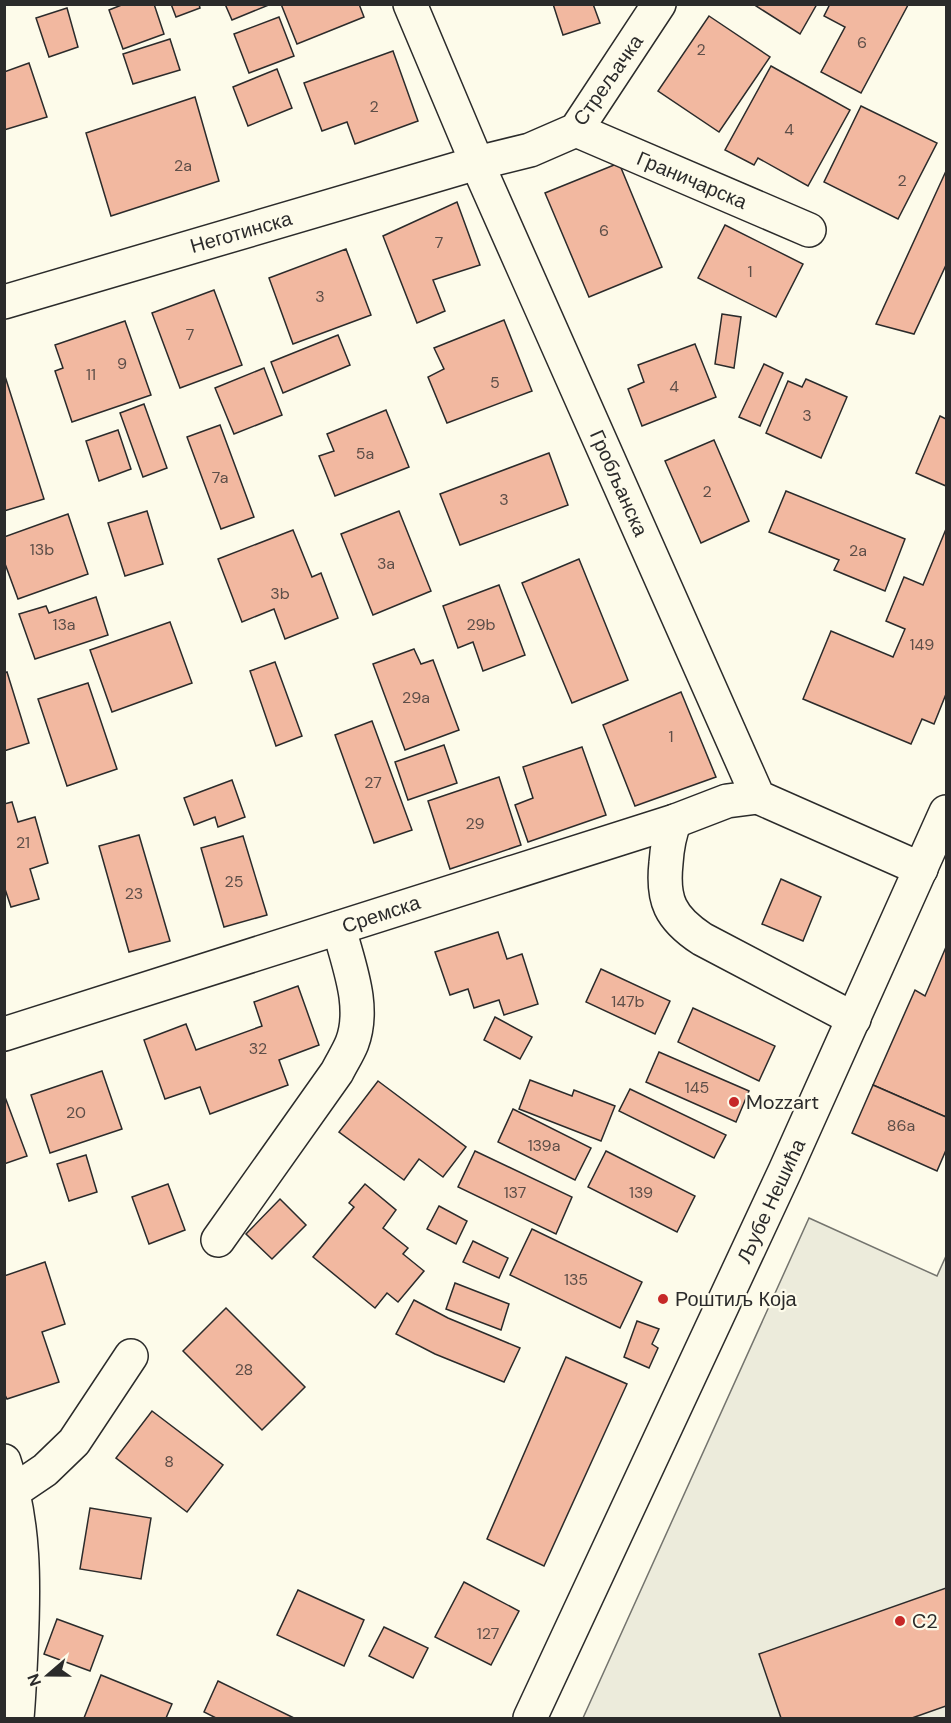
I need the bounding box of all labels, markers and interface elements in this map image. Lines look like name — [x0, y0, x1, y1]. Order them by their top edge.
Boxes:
street label: Стрељачка — [567, 29, 649, 131]
house number: 6 — [857, 32, 867, 53]
house number: 2 — [696, 39, 706, 60]
house number: 2 — [369, 96, 379, 117]
house number: 4 — [784, 119, 794, 140]
street label: Граничарска — [633, 145, 752, 215]
house number: 2a — [174, 155, 192, 176]
house number: 2 — [897, 170, 907, 191]
street label: Неготинска — [187, 205, 296, 259]
house number: 6 — [599, 220, 609, 241]
house number: 7 — [435, 232, 443, 253]
house number: 1 — [748, 261, 753, 282]
house number: 3 — [315, 286, 325, 307]
house number: 7 — [186, 324, 194, 345]
house number: 9 — [117, 353, 127, 374]
house number: 11 — [86, 364, 96, 385]
house number: 5 — [490, 372, 500, 393]
house number: 4 — [669, 376, 679, 397]
house number: 3 — [802, 405, 812, 426]
street label: Гробљанска — [584, 426, 654, 541]
house number: 5a — [356, 443, 374, 464]
house number: 7a — [212, 467, 228, 488]
house number: 2 — [702, 481, 712, 502]
house number: 3 — [499, 489, 509, 510]
house number: 13b — [30, 539, 54, 560]
house number: 2a — [849, 540, 867, 561]
house number: 3a — [377, 553, 395, 574]
house number: 3b — [270, 583, 290, 604]
house number: 13a — [52, 614, 76, 635]
house number: 29b — [466, 614, 496, 635]
house number: 149 — [910, 634, 934, 655]
house number: 29a — [402, 687, 430, 708]
house number: 1 — [669, 726, 674, 747]
house number: 27 — [364, 772, 382, 793]
house number: 29 — [465, 813, 485, 834]
house number: 21 — [16, 832, 30, 853]
house number: 25 — [225, 871, 243, 892]
house number: 23 — [125, 883, 143, 904]
street label: Сремска — [339, 889, 424, 939]
house number: 147b — [611, 991, 645, 1012]
house number: 32 — [249, 1038, 267, 1059]
house number: 145 — [685, 1077, 709, 1098]
place label: Mozzart — [746, 1089, 819, 1115]
marker: Mozzart — [727, 1095, 741, 1109]
house number: 20 — [66, 1102, 86, 1123]
house number: 86a — [887, 1115, 915, 1136]
street label: Љубе Нешића — [731, 1134, 811, 1267]
house number: 139a — [528, 1135, 560, 1156]
house number: 137 — [504, 1182, 526, 1203]
house number: 139 — [629, 1182, 653, 1203]
house number: 135 — [564, 1269, 588, 1290]
place label: Роштиљ Која — [675, 1286, 798, 1312]
marker: Роштиљ Која — [656, 1292, 670, 1306]
house number: 28 — [235, 1359, 253, 1380]
house number: 8 — [164, 1451, 174, 1472]
place label: C2 — [912, 1608, 938, 1634]
marker: C2 — [893, 1614, 907, 1628]
house number: 127 — [477, 1623, 499, 1644]
north arrow — [18, 1645, 78, 1705]
text: N — [23, 1671, 46, 1689]

